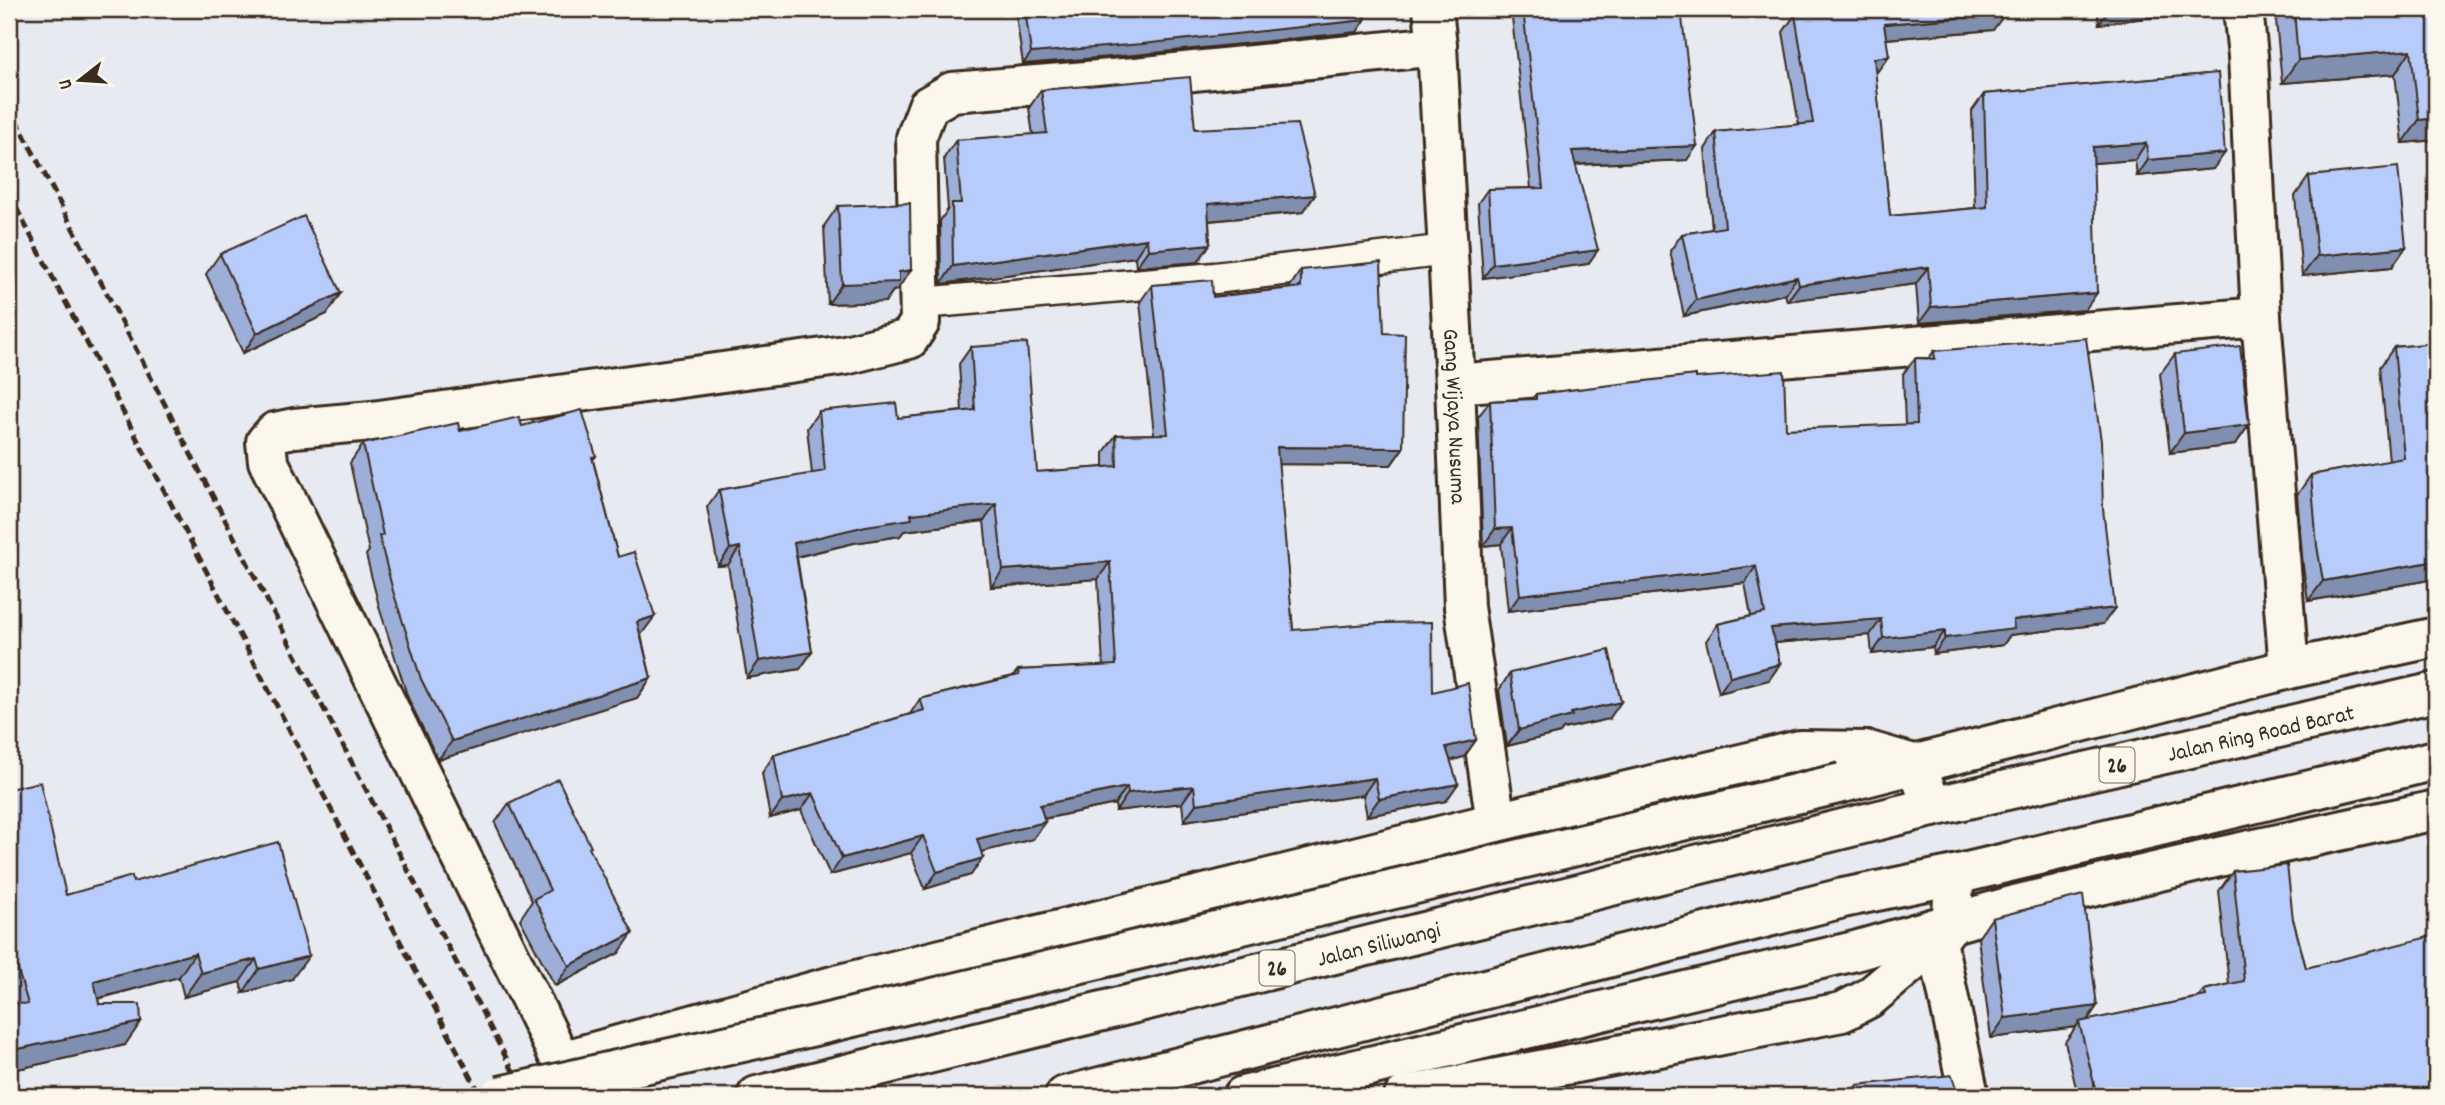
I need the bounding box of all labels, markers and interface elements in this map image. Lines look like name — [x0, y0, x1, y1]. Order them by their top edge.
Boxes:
north arrow — [46, 46, 116, 116]
text: U — [53, 76, 81, 92]
street label: Gang Wijaya Nusuma — [1432, 328, 1473, 506]
street label: Jalan Ring Road Barat — [2165, 698, 2358, 773]
road number: 26 — [2100, 748, 2134, 782]
street label: Jalan Siliwangi — [1314, 915, 1444, 978]
road number: 26 — [1260, 950, 1294, 986]

